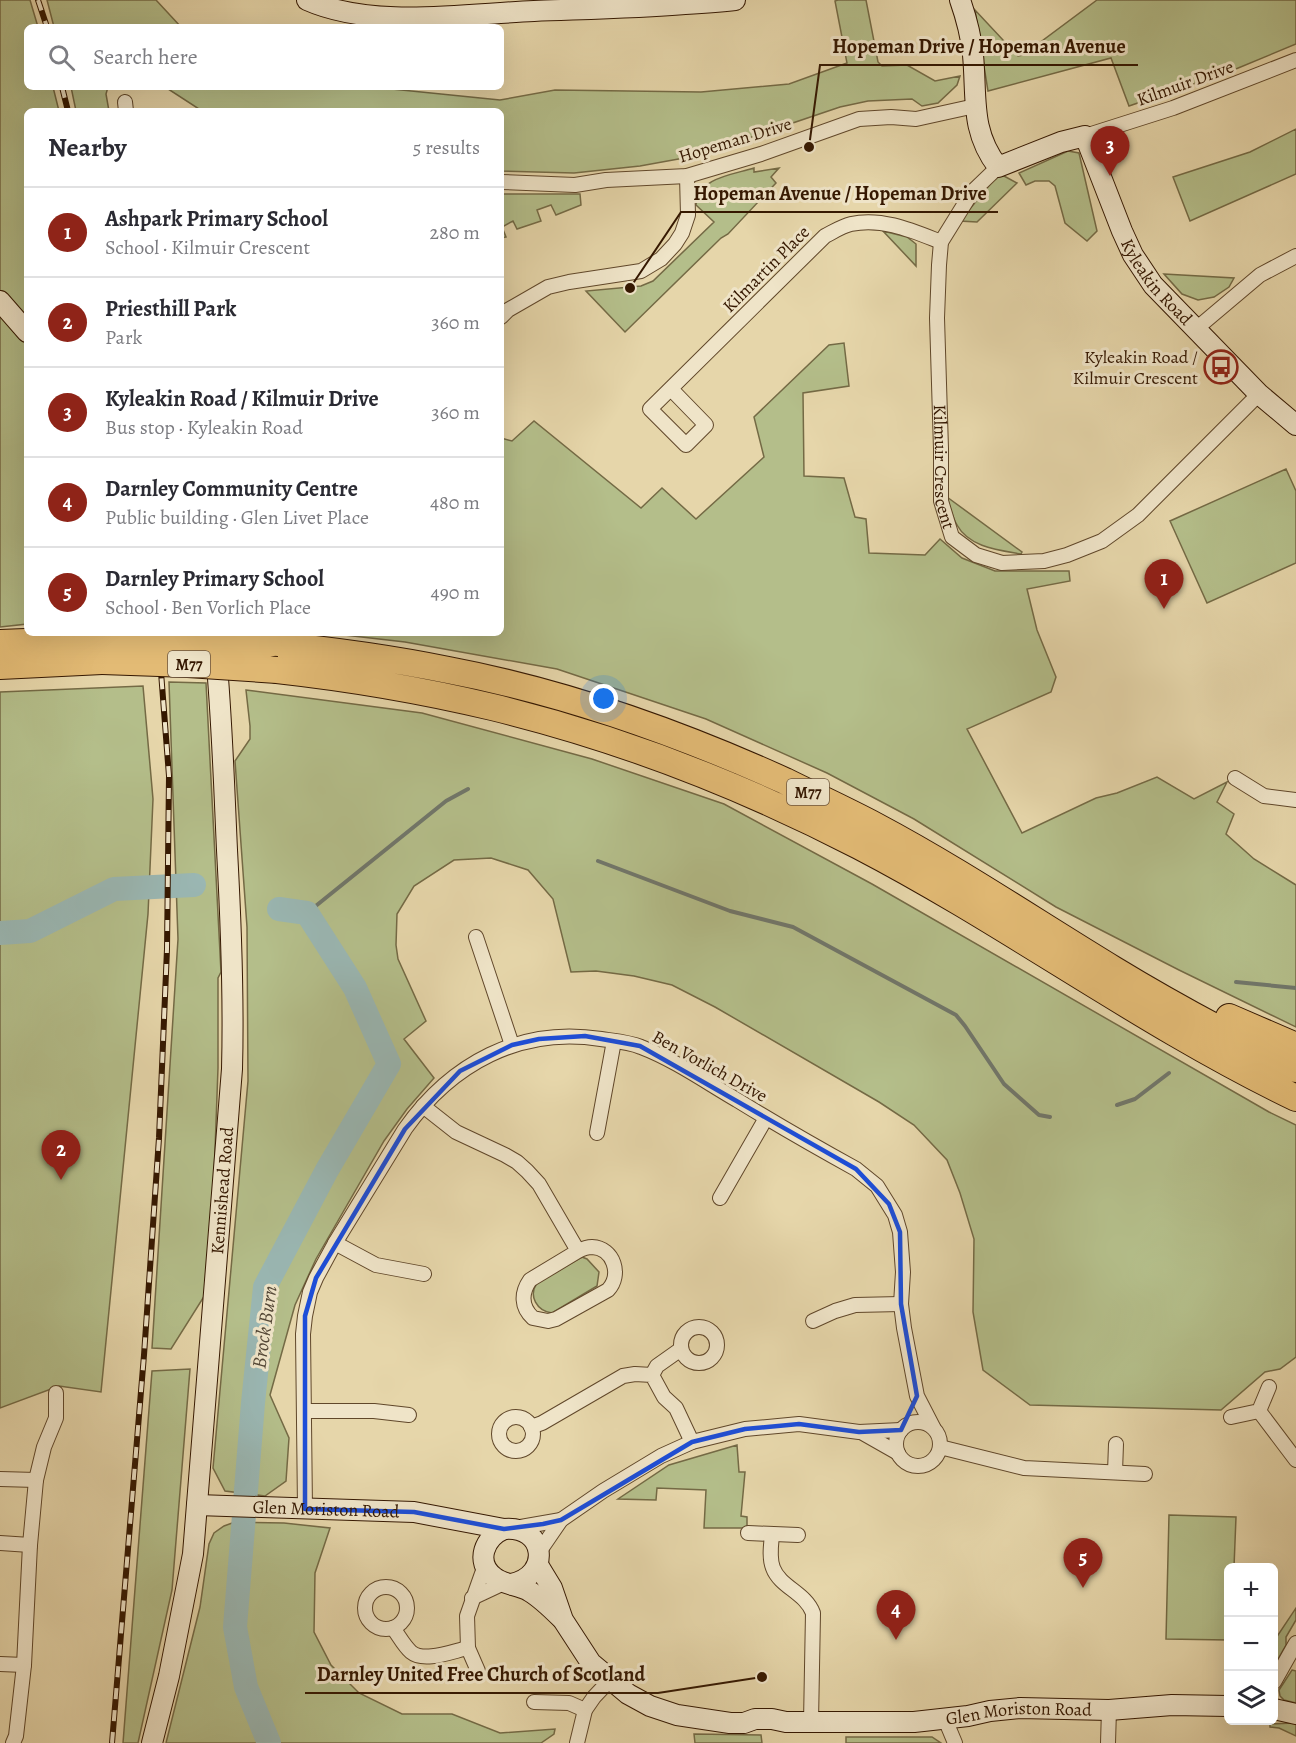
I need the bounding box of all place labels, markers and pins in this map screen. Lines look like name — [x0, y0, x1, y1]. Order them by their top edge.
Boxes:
callout: Hopeman Drive / Hopeman Avenue — [820, 27, 1138, 65]
pin: 3 — [1090, 126, 1130, 176]
callout: Hopeman Avenue / Hopeman Drive — [681, 174, 998, 212]
place label: Kyleakin Road / Kilmuir Crescent — [1073, 345, 1198, 390]
bus stop icon: Kyleakin Road / Kilmuir Crescent — [1203, 349, 1239, 385]
pin: 1 — [1144, 560, 1184, 609]
pin: 2 — [42, 1130, 80, 1180]
pin: 5 — [1064, 1538, 1102, 1588]
pin: 4 — [876, 1590, 916, 1640]
callout: Darnley United Free Church of Scotland — [305, 1655, 658, 1693]

